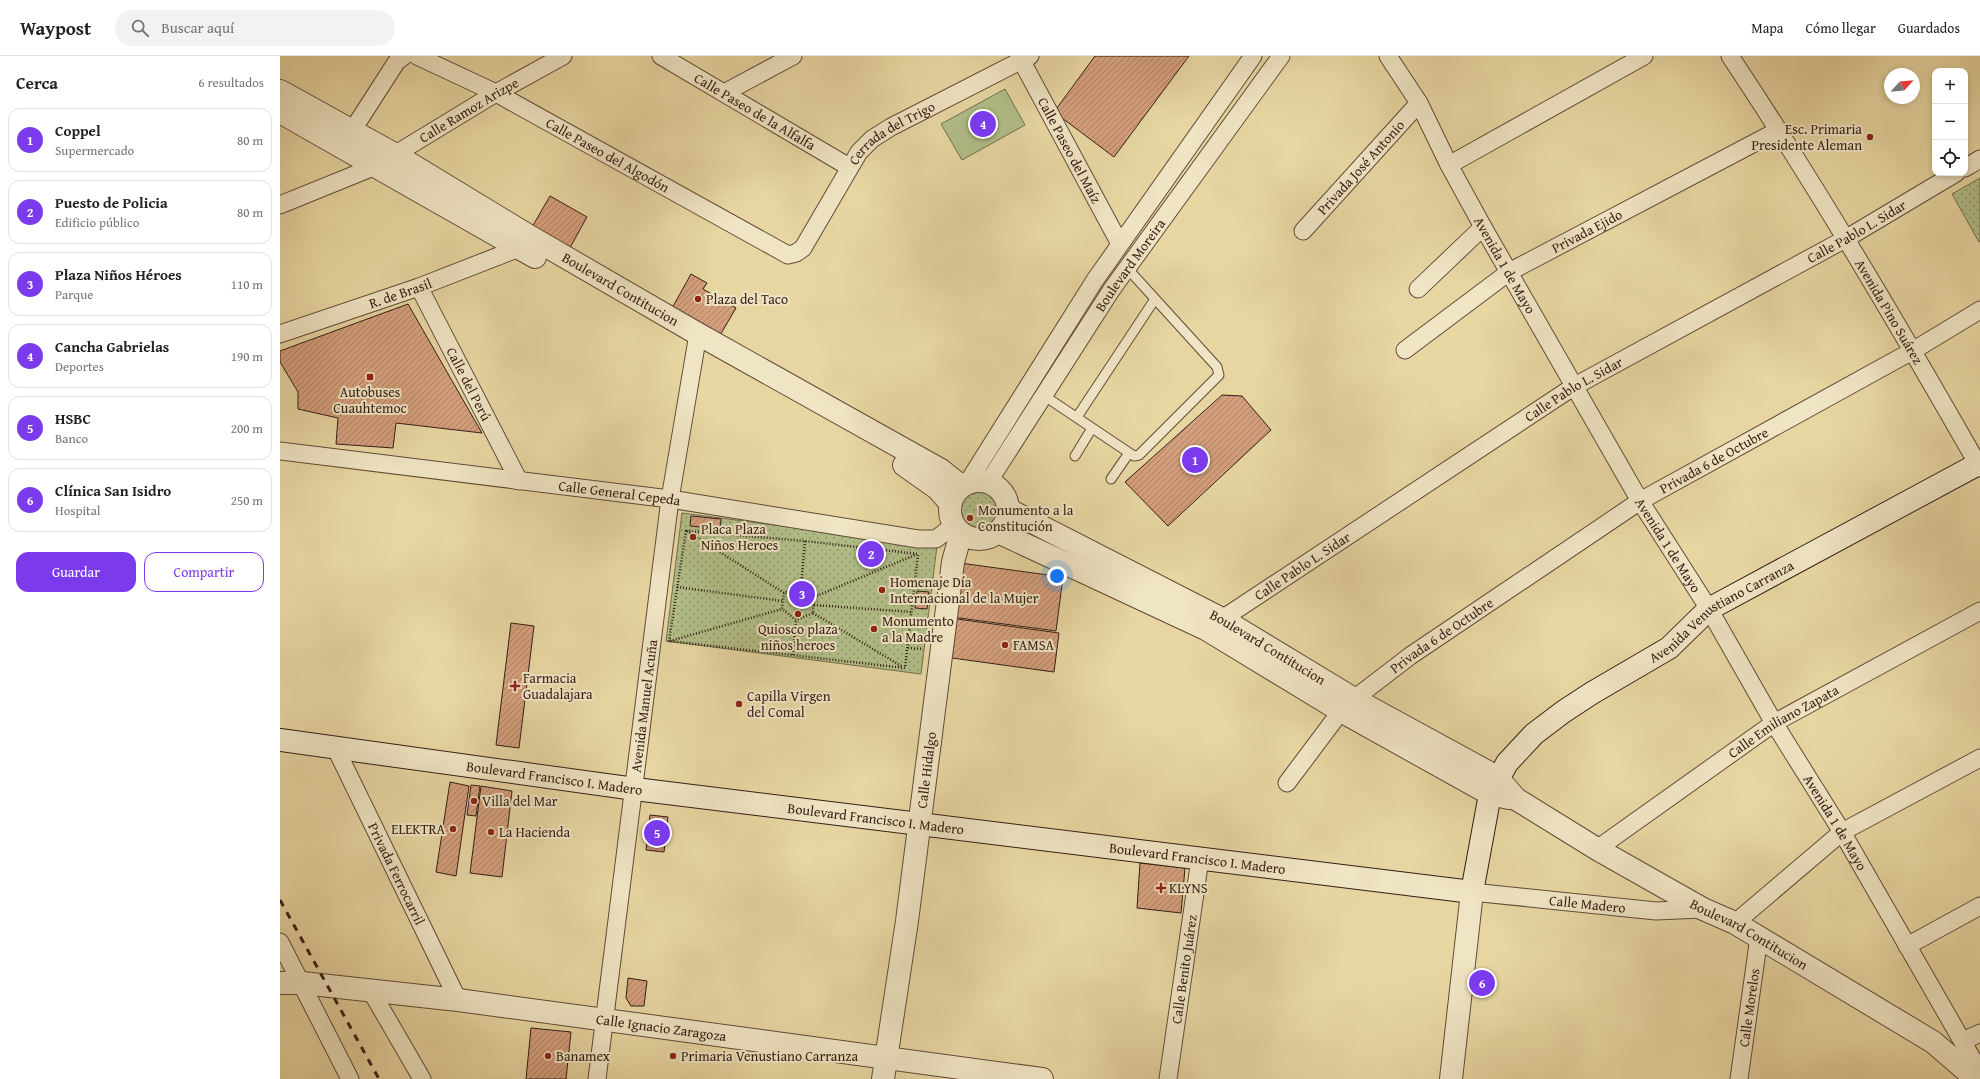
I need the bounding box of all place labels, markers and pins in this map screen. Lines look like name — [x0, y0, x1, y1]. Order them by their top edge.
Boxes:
pin: 4 — [970, 109, 996, 139]
place label: Esc. Primaria Presidente Aleman — [1751, 119, 1862, 155]
marker: Esc. Primaria Presidente Aleman — [1865, 132, 1875, 142]
place label: Plaza del Taco — [706, 289, 788, 309]
marker: Plaza del Taco — [693, 294, 703, 304]
marker: Autobuses Cuauhtemoc — [365, 372, 375, 382]
place label: Autobuses Cuauhtemoc — [333, 382, 407, 418]
pin: 1 — [1182, 445, 1208, 475]
place label: Monumento a la Constitución — [978, 500, 1074, 536]
marker: Monumento a la Constitución — [965, 513, 975, 523]
place label: Placa Plaza Niños Heroes — [701, 519, 778, 555]
marker: Placa Plaza Niños Heroes — [688, 532, 698, 542]
pin: 2 — [858, 539, 884, 569]
place label: Homenaje Día Internacional de la Mujer — [890, 572, 1039, 608]
pin: 3 — [789, 579, 815, 609]
marker: Homenaje Día Internacional de la Mujer — [877, 585, 887, 595]
marker: Quiosco plaza niños heroes — [793, 609, 803, 619]
place label: Monumento a la Madre — [882, 611, 954, 647]
place label: Quiosco plaza niños heroes — [758, 619, 838, 655]
marker: Monumento a la Madre — [869, 624, 879, 634]
place label: FAMSA — [1013, 635, 1055, 655]
marker: FAMSA — [1000, 640, 1010, 650]
place label: Farmacia Guadalajara — [523, 668, 593, 704]
marker: Farmacia Guadalajara — [510, 681, 520, 691]
place label: Capilla Virgen del Comal — [747, 686, 831, 722]
marker: Capilla Virgen del Comal — [734, 699, 744, 709]
place label: Villa del Mar — [482, 791, 558, 811]
marker: Villa del Mar — [469, 796, 479, 806]
pin: 5 — [644, 818, 670, 848]
place label: ELEKTRA — [391, 819, 446, 839]
place label: La Hacienda — [499, 822, 570, 842]
marker: ELEKTRA — [448, 824, 458, 834]
marker: La Hacienda — [486, 827, 496, 837]
place label: KLYNS — [1169, 878, 1208, 898]
marker: KLYNS — [1156, 883, 1166, 893]
pin: 6 — [1469, 968, 1495, 998]
place label: Banamex — [556, 1046, 611, 1066]
place label: Primaria Venustiano Carranza — [681, 1046, 858, 1066]
marker: Banamex — [543, 1051, 553, 1061]
marker: Primaria Venustiano Carranza — [668, 1051, 678, 1061]

